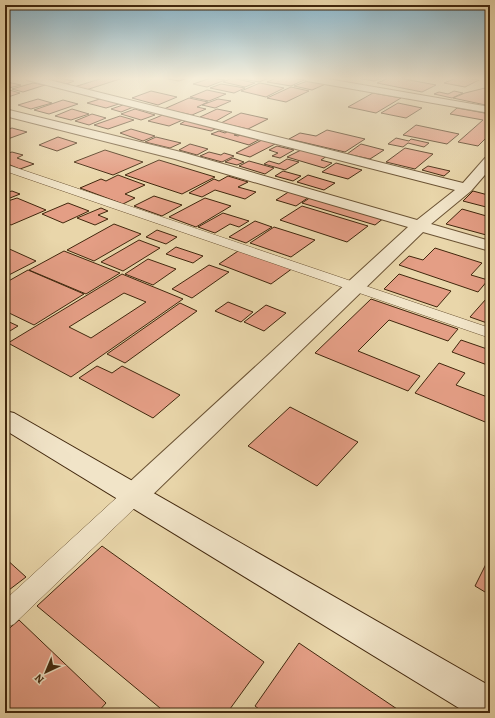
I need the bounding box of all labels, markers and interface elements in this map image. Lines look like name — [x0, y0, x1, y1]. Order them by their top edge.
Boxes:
north arrow — [26, 652, 66, 692]
text: N — [31, 671, 47, 687]

